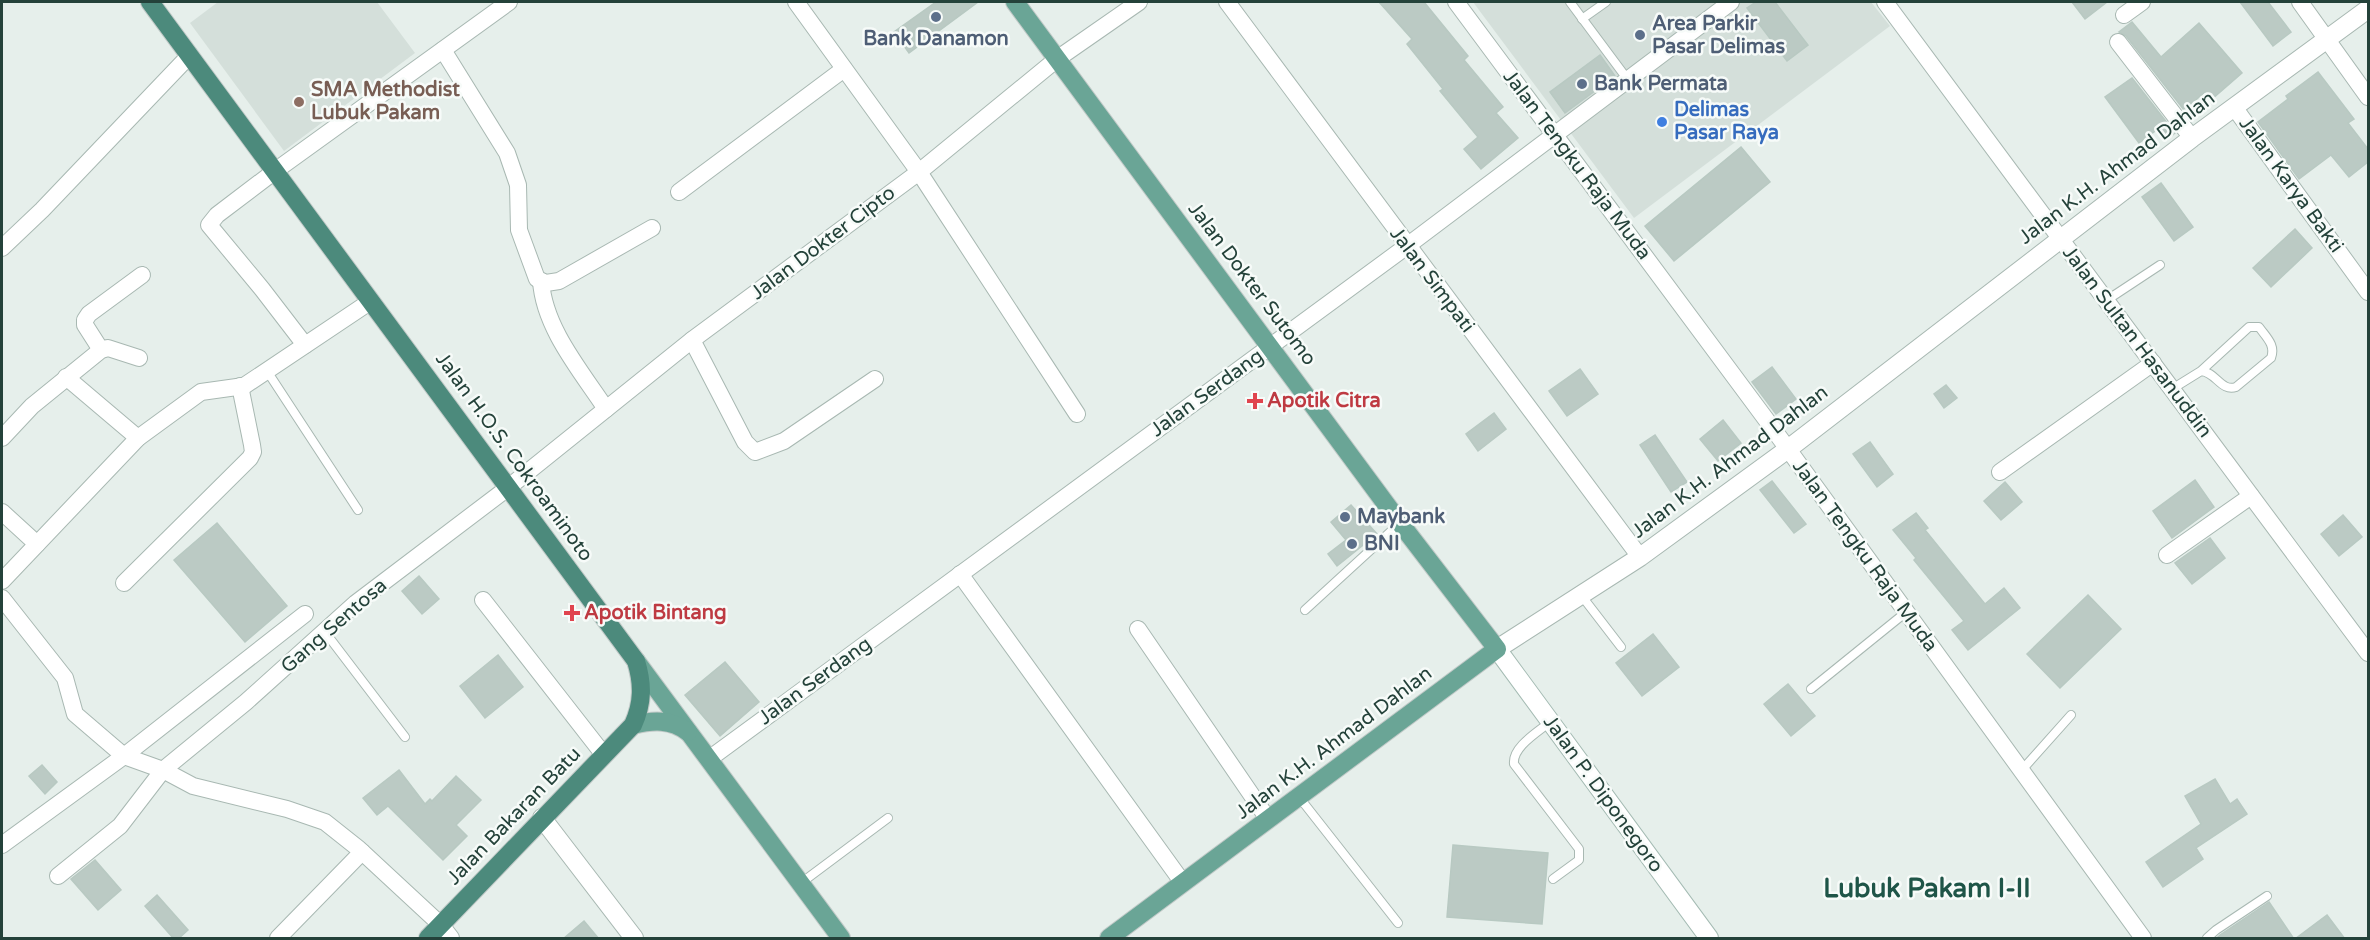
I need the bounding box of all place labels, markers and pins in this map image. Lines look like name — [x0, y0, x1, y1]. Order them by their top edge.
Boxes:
marker: Bank Danamon — [929, 10, 943, 24]
place label: Area Parkir Pasar Delimas — [1652, 12, 1785, 59]
place label: Bank Danamon — [863, 27, 1009, 51]
marker: Area Parkir Pasar Delimas — [1633, 28, 1647, 42]
place label: Bank Permata — [1594, 72, 1728, 96]
marker: Bank Permata — [1575, 77, 1589, 91]
place label: SMA Methodist Lubuk Pakam — [311, 78, 460, 125]
marker: SMA Methodist Lubuk Pakam — [292, 95, 306, 109]
place label: Delimas Pasar Raya — [1674, 98, 1779, 145]
marker: Delimas Pasar Raya — [1655, 115, 1669, 129]
place label: Apotik Citra — [1267, 389, 1381, 413]
marker: Apotik Citra — [1248, 394, 1262, 408]
place label: Maybank — [1357, 505, 1445, 529]
marker: Maybank — [1338, 510, 1352, 524]
place label: BNI — [1364, 532, 1400, 556]
marker: BNI — [1345, 537, 1359, 551]
place label: Apotik Bintang — [584, 601, 727, 625]
marker: Apotik Bintang — [565, 606, 579, 620]

